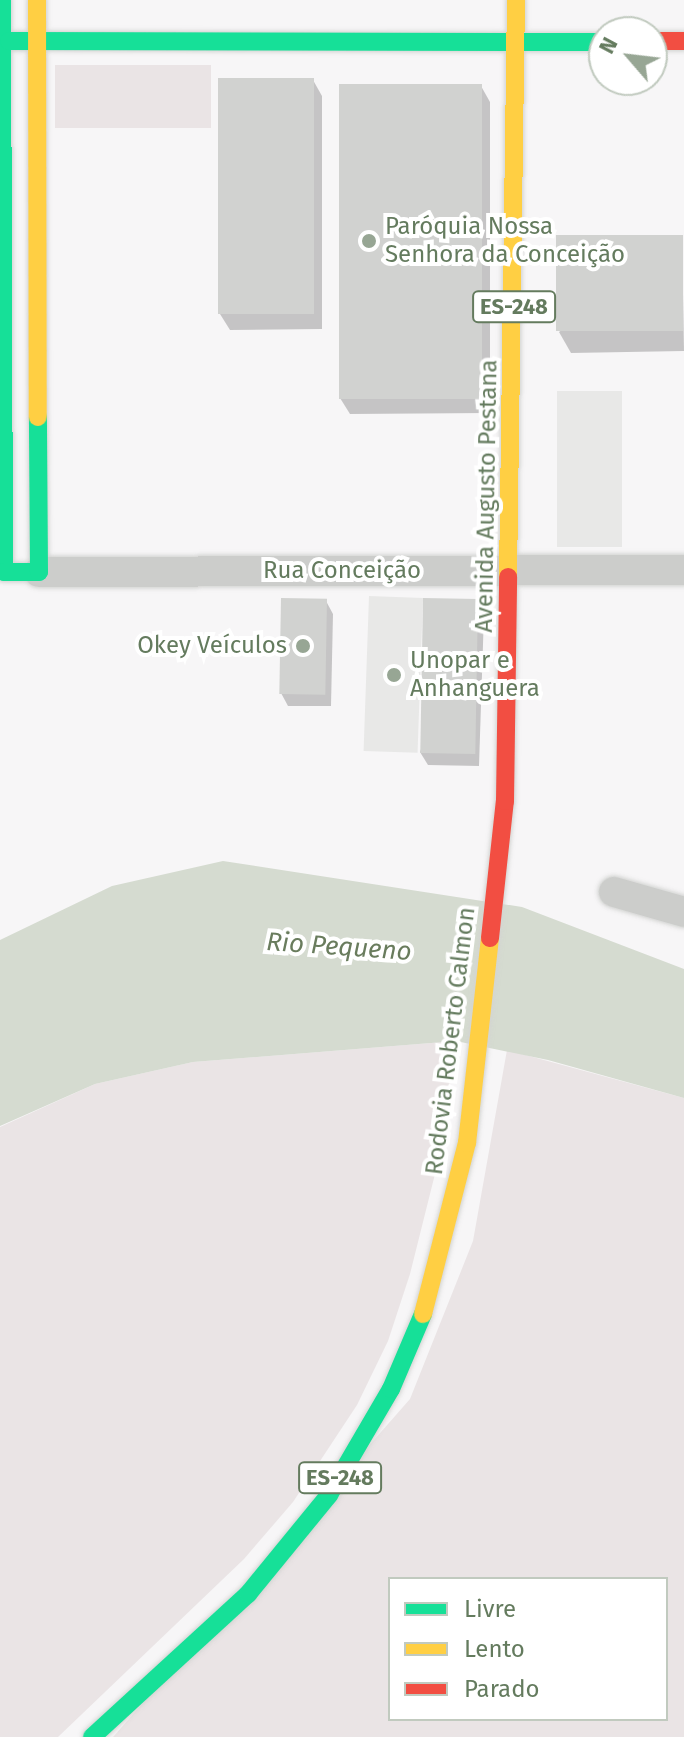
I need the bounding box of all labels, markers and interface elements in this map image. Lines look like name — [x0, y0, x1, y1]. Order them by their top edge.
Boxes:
north arrow — [588, 16, 668, 96]
text: N — [593, 33, 623, 58]
place label: Paróquia Nossa Senhora da Conceição — [385, 213, 625, 269]
marker: Paróquia Nossa Senhora da Conceição — [360, 232, 378, 250]
road number: ES-248 — [472, 289, 556, 325]
street label: Avenida Augusto Pestana — [470, 359, 504, 633]
street label: Rua Conceição — [263, 557, 421, 585]
place label: Okey Veículos — [137, 632, 287, 660]
marker: Okey Veículos — [294, 637, 312, 655]
place label: Unopar e Anhanguera — [410, 647, 540, 703]
marker: Unopar e Anhanguera — [385, 666, 403, 684]
street label: Rodovia Roberto Calmon — [420, 905, 482, 1177]
water label: Rio Pequeno — [265, 926, 413, 968]
road number: ES-248 — [298, 1460, 382, 1496]
legend — [388, 1577, 668, 1721]
text: Livre — [464, 1595, 516, 1623]
text: Lento — [464, 1635, 525, 1663]
text: Parado — [464, 1675, 540, 1703]

